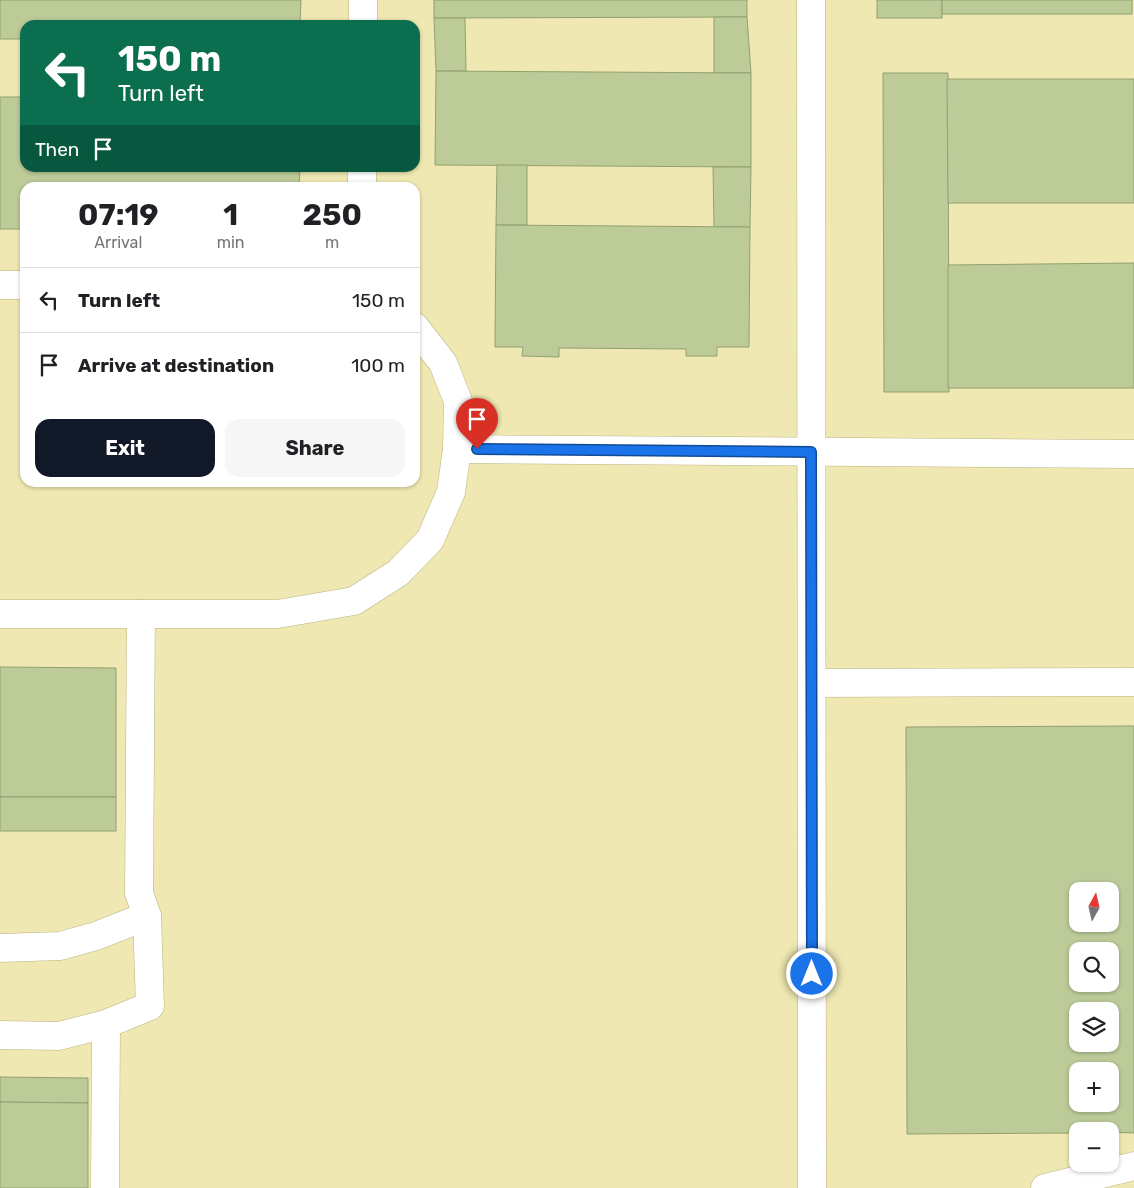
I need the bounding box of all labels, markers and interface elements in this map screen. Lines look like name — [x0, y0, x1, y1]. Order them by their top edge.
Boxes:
text: 150 m — [118, 38, 221, 80]
icon: left — [35, 40, 100, 105]
text: Turn left — [118, 80, 204, 107]
icon: arrive — [89, 135, 117, 163]
text: Then — [35, 138, 79, 161]
text: 07:19 — [78, 197, 159, 233]
text: 1 — [223, 197, 238, 233]
text: 250 — [303, 197, 362, 233]
text: Arrival — [94, 233, 142, 252]
text: min — [217, 233, 244, 252]
text: m — [325, 233, 339, 252]
icon: left — [35, 286, 63, 314]
text: Turn left — [78, 289, 160, 312]
text: 150 m — [352, 289, 405, 312]
icon: arrive — [35, 351, 63, 379]
text: Arrive at destination — [78, 354, 274, 377]
text: 100 m — [351, 354, 405, 377]
pin — [456, 398, 498, 449]
icon: arrive — [463, 405, 491, 433]
button: Exit — [35, 419, 215, 477]
button: Share — [225, 419, 405, 477]
north arrow — [1069, 882, 1119, 932]
map controls — [1069, 882, 1119, 1172]
button: search — [1069, 942, 1119, 992]
position arrow — [785, 947, 837, 999]
button: layers — [1069, 1002, 1119, 1052]
button: + — [1069, 1062, 1119, 1112]
button: − — [1069, 1122, 1119, 1172]

